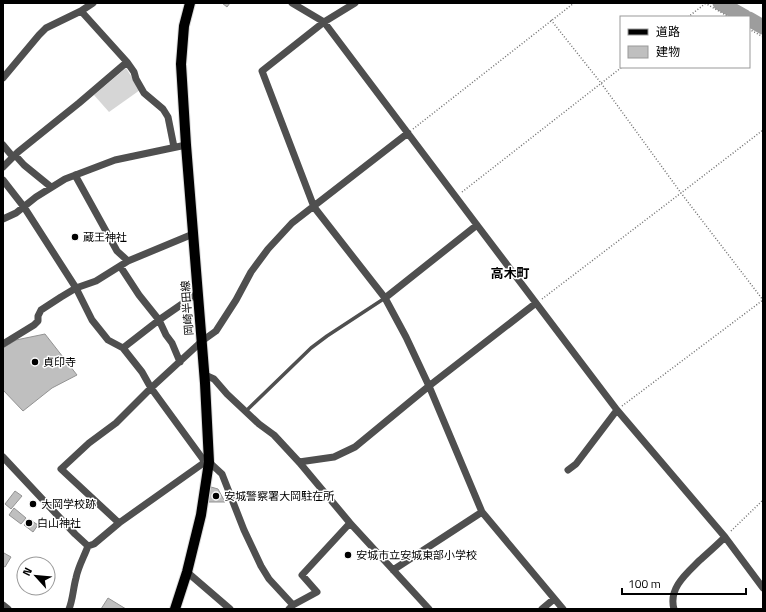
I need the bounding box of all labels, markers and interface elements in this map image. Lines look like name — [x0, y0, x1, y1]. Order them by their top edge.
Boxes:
legend — [620, 16, 750, 68]
text: 道路 — [656, 22, 680, 41]
text: 建物 — [656, 42, 680, 61]
place label: 蔵王神社 — [83, 229, 127, 245]
marker: 蔵王神社 — [70, 232, 80, 242]
district label: 高木町 — [490, 263, 530, 283]
street label: 岡崎半田線 — [177, 280, 197, 336]
place label: 貞印寺 — [43, 354, 76, 370]
marker: 貞印寺 — [30, 357, 40, 367]
place label: 安城警察署大岡駐在所 — [224, 488, 335, 504]
marker: 安城警察署大岡駐在所 — [211, 491, 221, 501]
place label: 大岡学校跡 — [41, 496, 96, 512]
marker: 大岡学校跡 — [28, 499, 38, 509]
place label: 白山神社 — [37, 515, 81, 531]
marker: 白山神社 — [24, 518, 34, 528]
place label: 安城市立安城東部小学校 — [356, 547, 477, 563]
marker: 安城市立安城東部小学校 — [343, 550, 353, 560]
north arrow — [16, 556, 56, 596]
text: N — [18, 564, 36, 578]
scale bar — [622, 570, 746, 596]
text: 100 m — [628, 574, 661, 593]

